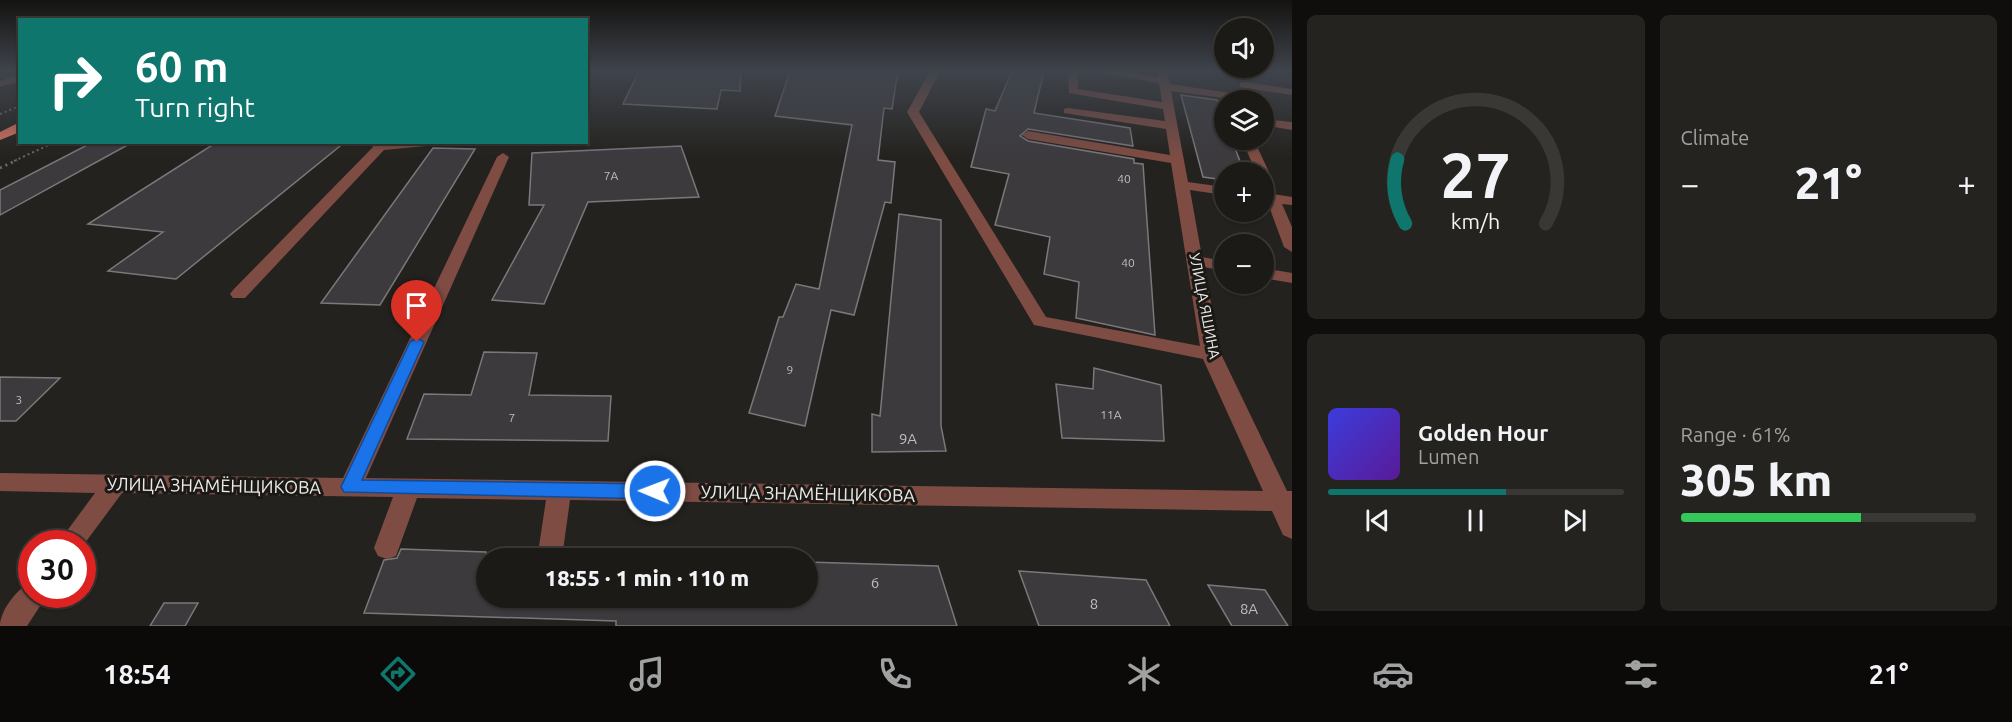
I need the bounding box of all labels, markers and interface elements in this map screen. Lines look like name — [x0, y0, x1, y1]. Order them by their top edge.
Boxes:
map controls — [1214, 18, 1274, 294]
button: sound — [1214, 18, 1274, 78]
icon: right — [36, 42, 114, 120]
text: 60 m — [135, 43, 229, 90]
button: layers — [1214, 90, 1274, 150]
text: Turn right — [135, 92, 255, 122]
text: Climate — [1681, 126, 1749, 149]
text: 27 — [1441, 140, 1511, 210]
text: 21° — [1795, 157, 1862, 208]
button: + — [1214, 162, 1274, 222]
text: − — [1681, 165, 1699, 202]
text: + — [1957, 165, 1976, 202]
house number: 7А — [604, 169, 618, 182]
house number: 40 — [1117, 172, 1131, 185]
text: km/h — [1451, 209, 1500, 233]
button: − — [1214, 234, 1274, 294]
street label: УЛИЦА ЯШИНА — [1186, 251, 1224, 361]
house number: 40 — [1121, 256, 1135, 269]
pin — [391, 280, 442, 342]
icon: arrive — [400, 289, 433, 322]
house number: 9 — [787, 363, 793, 376]
house number: 3 — [16, 393, 22, 406]
house number: 11А — [1100, 408, 1122, 421]
house number: 7 — [509, 411, 515, 424]
text: Golden Hour — [1418, 420, 1548, 445]
text: Range · 61% — [1681, 423, 1791, 446]
house number: 9А — [899, 430, 917, 447]
text: Lumen — [1418, 445, 1479, 468]
text: 305 km — [1681, 454, 1832, 505]
position arrow — [623, 459, 687, 523]
street label: УЛИЦА ЗНАМЁНЩИКОВА — [107, 473, 322, 497]
street label: УЛИЦА ЗНАМЁНЩИКОВА — [701, 481, 916, 505]
icon: previous — [1361, 504, 1394, 537]
icon: pause — [1459, 504, 1492, 537]
icon: next — [1558, 504, 1591, 537]
speed limit sign: 30 — [18, 530, 96, 608]
text: 18:55 · 1 min · 110 m — [545, 565, 749, 590]
house number: 6 — [871, 574, 879, 591]
house number: 8 — [1090, 595, 1098, 612]
house number: 8А — [1240, 600, 1258, 617]
icon: directions — [377, 653, 419, 695]
icon: music — [626, 653, 668, 695]
icon: phone — [874, 653, 916, 695]
icon: climate — [1123, 653, 1165, 695]
icon: car — [1372, 653, 1414, 695]
icon: filters — [1620, 653, 1662, 695]
text: 18:54 — [103, 659, 171, 689]
text: 21° — [1869, 659, 1909, 689]

